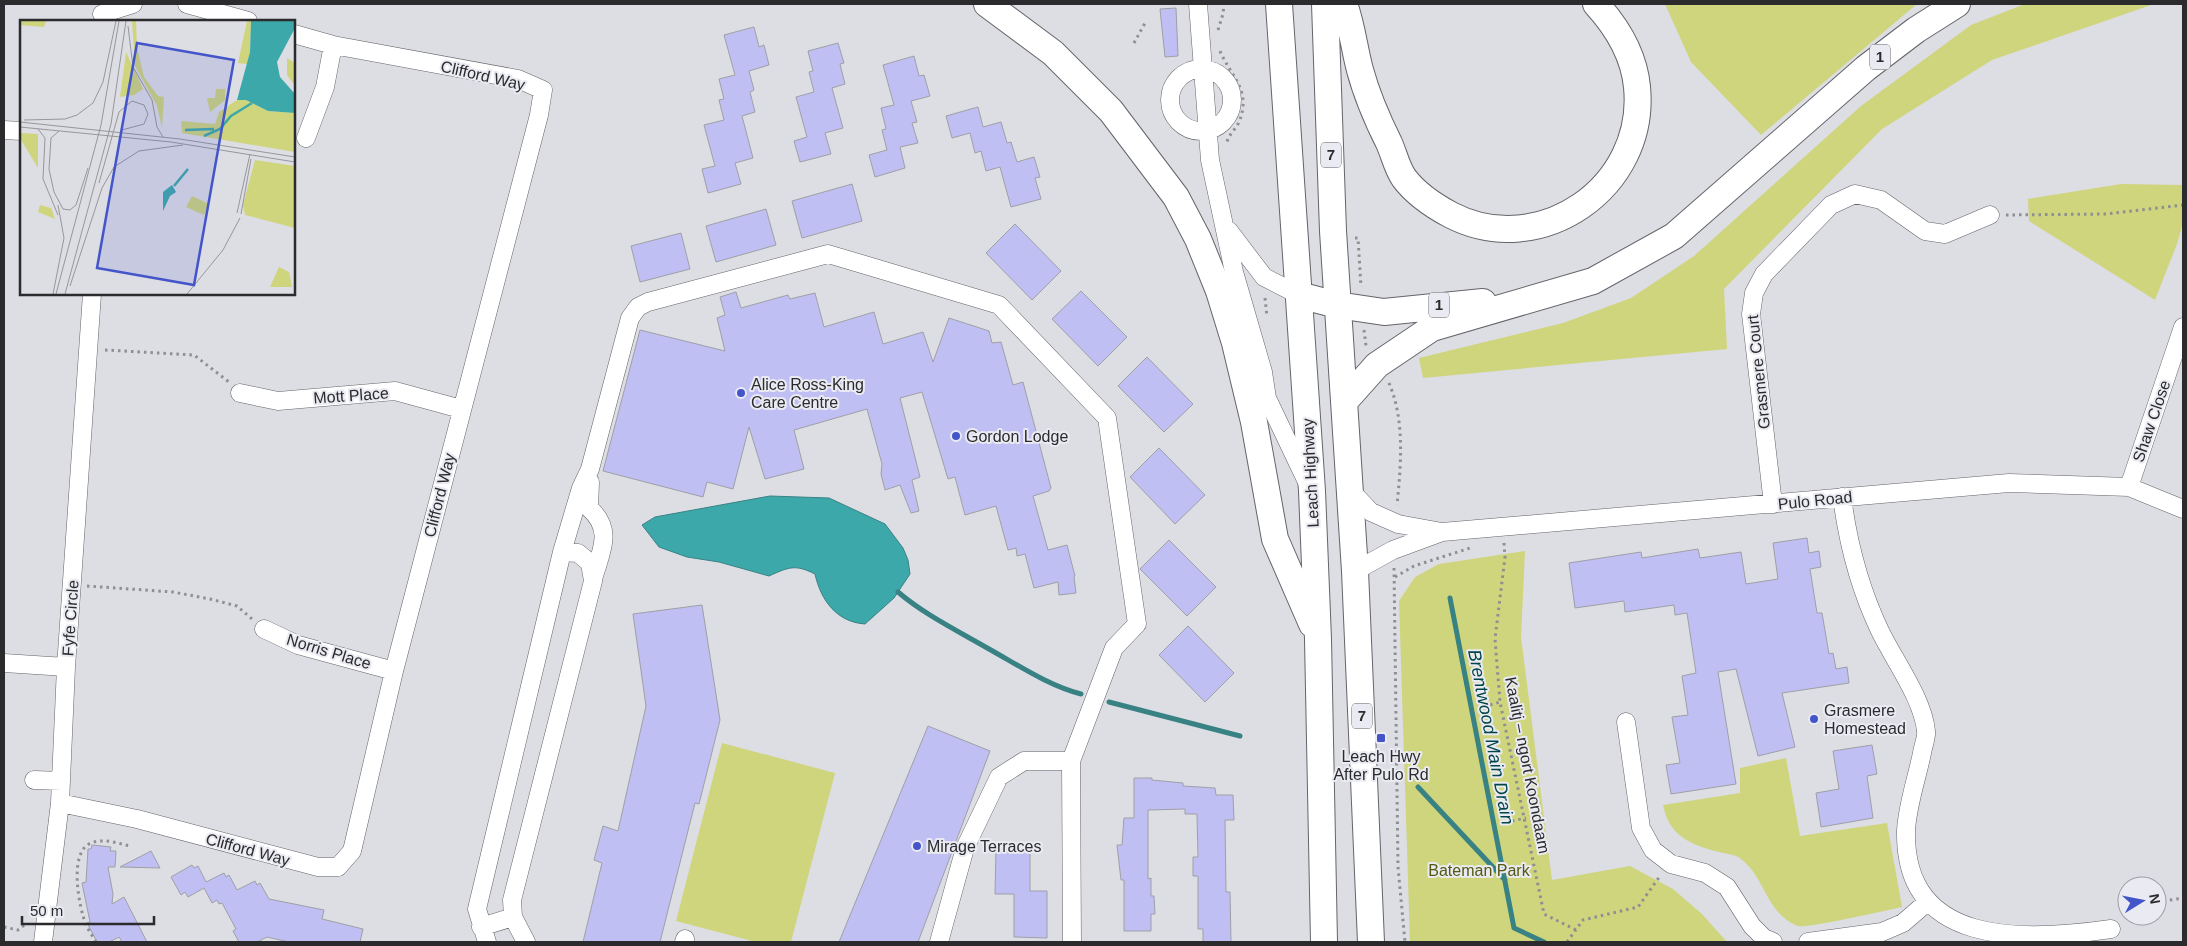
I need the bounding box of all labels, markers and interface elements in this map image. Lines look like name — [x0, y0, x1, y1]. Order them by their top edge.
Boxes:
inset map — [20, 20, 295, 295]
road number: 1 — [1870, 44, 1890, 70]
street label: Clifford Way — [439, 58, 527, 93]
road number: 7 — [1321, 142, 1341, 168]
road number: 1 — [1429, 292, 1449, 318]
street label: Grasmere Court — [1744, 313, 1773, 430]
place label: Alice Ross-King Care Centre — [751, 376, 864, 411]
street label: Shaw Close — [2130, 378, 2173, 464]
street label: Mott Place — [313, 384, 389, 407]
marker: Alice Ross-King Care Centre — [735, 387, 747, 399]
street label: Leach Highway — [1299, 418, 1322, 528]
place label: Gordon Lodge — [966, 428, 1068, 445]
marker: Gordon Lodge — [950, 430, 962, 442]
street label: Clifford Way — [421, 451, 458, 539]
street label: Pulo Road — [1777, 488, 1853, 513]
street label: Fyfe Circle — [59, 579, 82, 657]
street label: Norris Place — [285, 631, 373, 672]
water label: Brentwood Main Drain — [1464, 648, 1518, 826]
street label: Kaalitj – ngort Koondaam — [1502, 675, 1553, 855]
place label: Grasmere Homestead — [1824, 702, 1906, 737]
road number: 7 — [1352, 704, 1372, 728]
marker: Grasmere Homestead — [1808, 713, 1820, 725]
marker: Leach Hwy After Pulo Rd — [1375, 732, 1387, 744]
place label: Leach Hwy After Pulo Rd — [1333, 748, 1429, 783]
street label: Clifford Way — [204, 830, 292, 869]
place label: Mirage Terraces — [927, 838, 1041, 855]
marker: Mirage Terraces — [911, 840, 923, 852]
park label: Bateman Park — [1428, 862, 1531, 879]
north arrow — [2117, 876, 2167, 926]
text: N — [2146, 892, 2164, 905]
scale bar — [22, 894, 155, 926]
text: 50 m — [30, 902, 63, 919]

